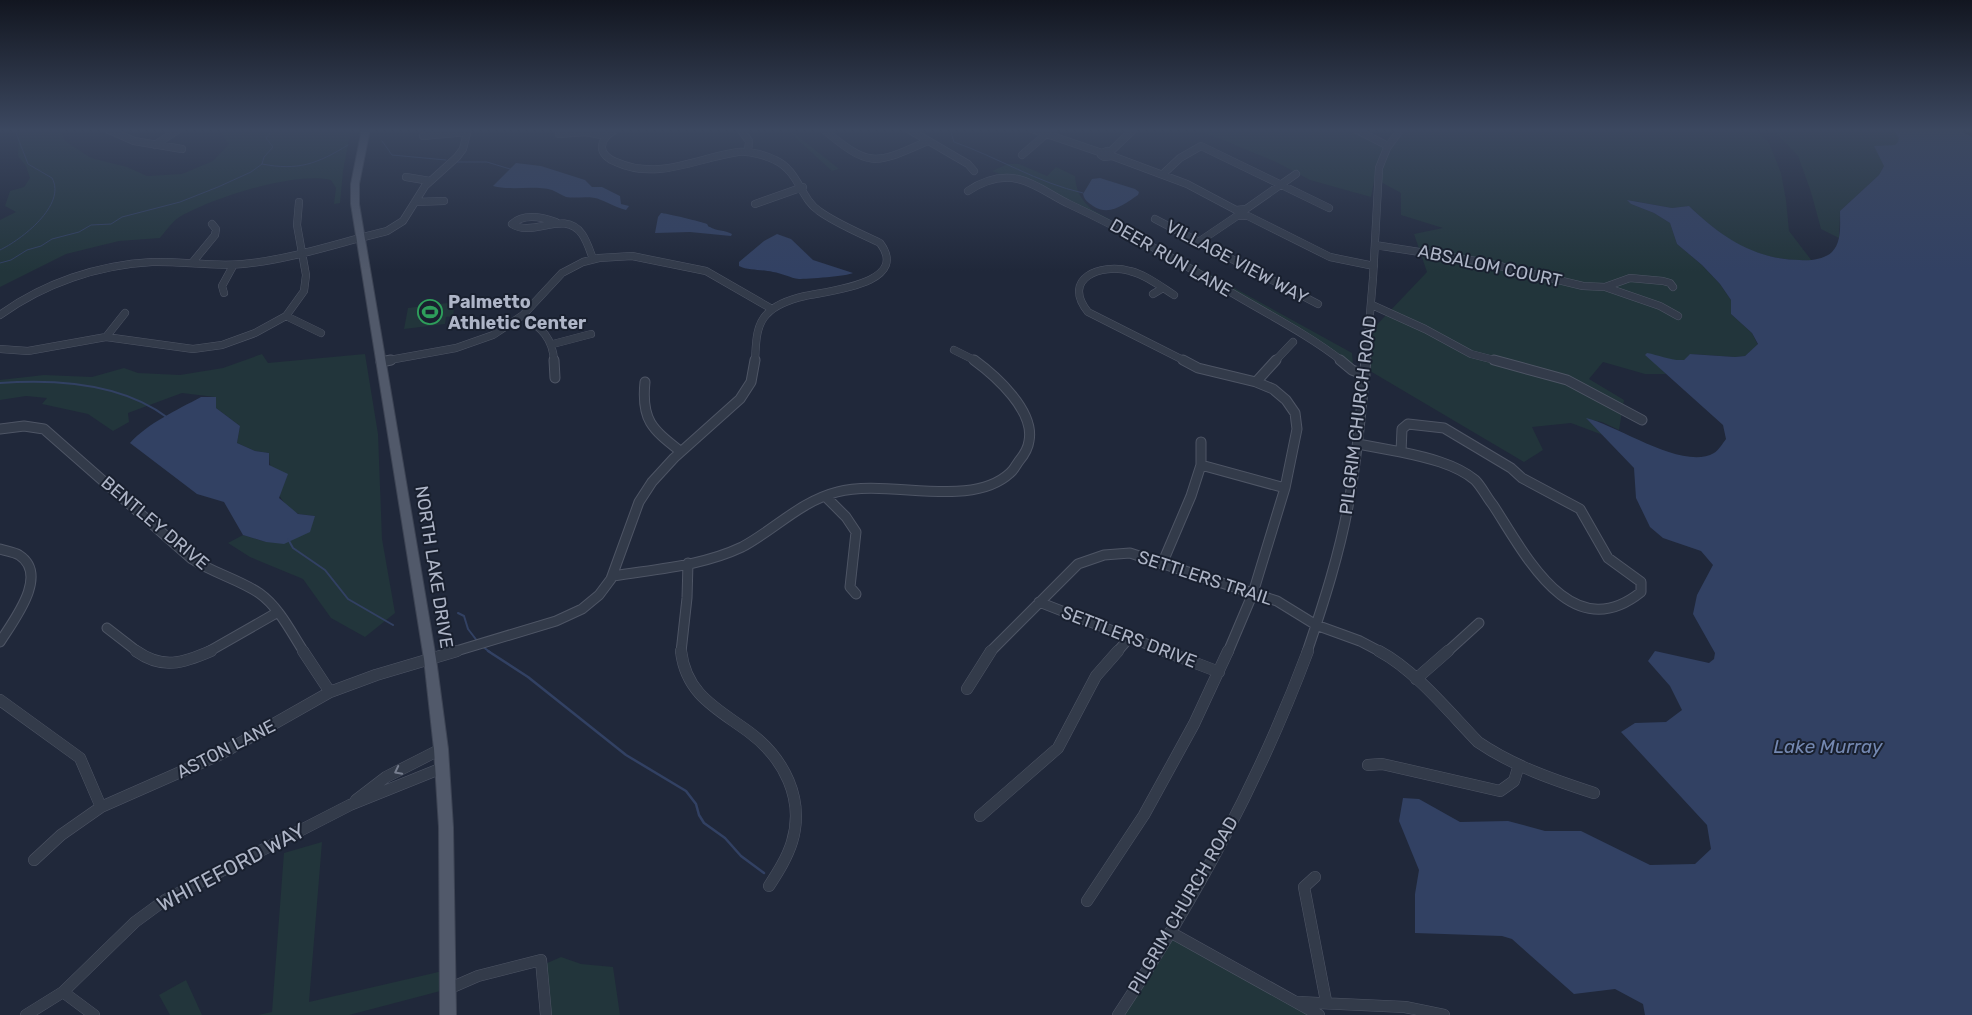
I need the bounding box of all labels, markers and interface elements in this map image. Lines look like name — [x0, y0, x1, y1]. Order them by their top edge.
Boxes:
street label: DEER RUN LANE — [1106, 214, 1236, 302]
street label: VILLAGE VIEW WAY — [1162, 215, 1312, 309]
street label: ABSALOM COURT — [1416, 240, 1564, 292]
place label: Palmetto Athletic Center — [448, 291, 586, 334]
sports icon: Palmetto Athletic Center — [417, 299, 443, 325]
street label: PILGRIM CHURCH ROAD — [1335, 314, 1381, 516]
street label: BENTLEY DRIVE — [97, 471, 213, 575]
street label: NORTH LAKE DRIVE — [410, 484, 458, 650]
street label: SETTLERS TRAIL — [1135, 546, 1275, 610]
street label: SETTLERS DRIVE — [1058, 601, 1200, 673]
street label: ASTON LANE — [173, 715, 279, 783]
water label: Lake Murray — [1773, 735, 1883, 758]
one-way arrow — [394, 765, 403, 775]
street label: PILGRIM CHURCH ROAD — [1123, 813, 1243, 997]
street label: WHITEFORD WAY — [153, 817, 309, 917]

